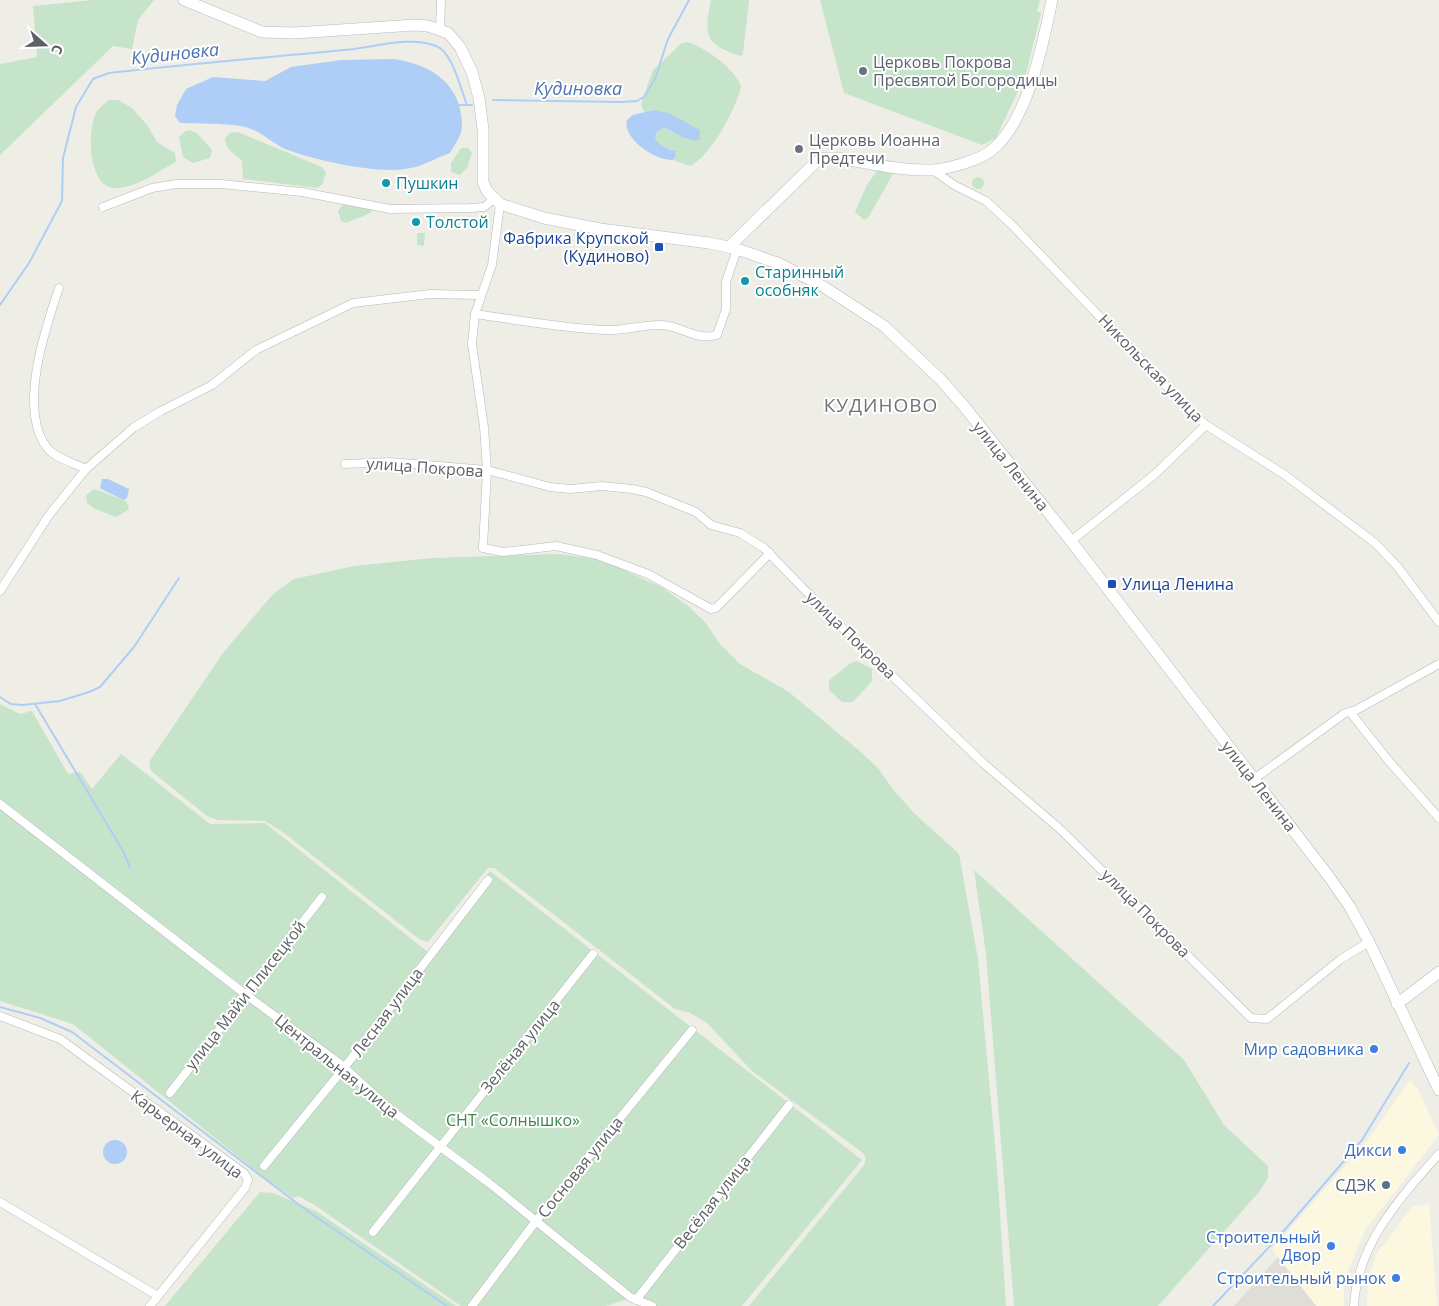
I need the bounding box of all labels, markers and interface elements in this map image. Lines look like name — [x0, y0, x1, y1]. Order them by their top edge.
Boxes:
north arrow — [20, 20, 70, 70]
water label: Кудиновка — [130, 36, 220, 70]
text: С — [47, 42, 68, 57]
place label: Церковь Покрова Пресвятой Богородицы — [873, 51, 1058, 91]
marker: Церковь Покрова Пресвятой Богородицы — [857, 65, 869, 77]
water label: Кудиновка — [534, 76, 622, 100]
place label: Церковь Иоанна Предтечи — [809, 129, 940, 169]
marker: Церковь Иоанна Предтечи — [793, 143, 805, 155]
place label: Пушкин — [396, 172, 458, 194]
marker: Пушкин — [380, 177, 392, 189]
place label: Толстой — [426, 211, 489, 233]
marker: Толстой — [410, 216, 422, 228]
place label: Фабрика Крупской (Кудиново) — [503, 227, 649, 267]
marker: Фабрика Крупской (Кудиново) — [653, 241, 665, 253]
place label: Старинный особняк — [755, 261, 844, 301]
marker: Старинный особняк — [739, 275, 751, 287]
street label: Никольская улица — [1094, 309, 1208, 427]
district label: КУДИНОВО — [824, 392, 938, 418]
street label: улица Ленина — [968, 416, 1054, 516]
street label: улица Покрова — [366, 452, 484, 482]
place label: Улица Ленина — [1122, 573, 1234, 595]
marker: Улица Ленина — [1106, 578, 1118, 590]
street label: улица Покрова — [801, 586, 901, 684]
street label: улица Ленина — [1216, 736, 1302, 836]
street label: улица Покрова — [1097, 864, 1195, 962]
street label: улица Майи Плисецкой — [180, 916, 310, 1074]
street label: Лесная улица — [346, 963, 428, 1061]
street label: Зелёная улица — [475, 994, 565, 1098]
street label: Центральная улица — [270, 1009, 404, 1123]
place label: Мир садовника — [1243, 1038, 1364, 1060]
marker: Мир садовника — [1368, 1043, 1380, 1055]
street label: Карьерная улица — [126, 1085, 248, 1183]
park label: СНТ «Солнышко» — [446, 1109, 580, 1131]
street label: Сосновая улица — [532, 1112, 628, 1222]
place label: Дикси — [1345, 1139, 1392, 1161]
marker: Дикси — [1396, 1144, 1408, 1156]
street label: Весёлая улица — [668, 1151, 756, 1253]
place label: СДЭК — [1335, 1174, 1376, 1196]
marker: СДЭК — [1380, 1179, 1392, 1191]
place label: Строительный Двор — [1206, 1226, 1321, 1266]
marker: Строительный Двор — [1325, 1240, 1337, 1252]
place label: Строительный рынок — [1217, 1267, 1387, 1289]
marker: Строительный рынок — [1390, 1272, 1402, 1284]

